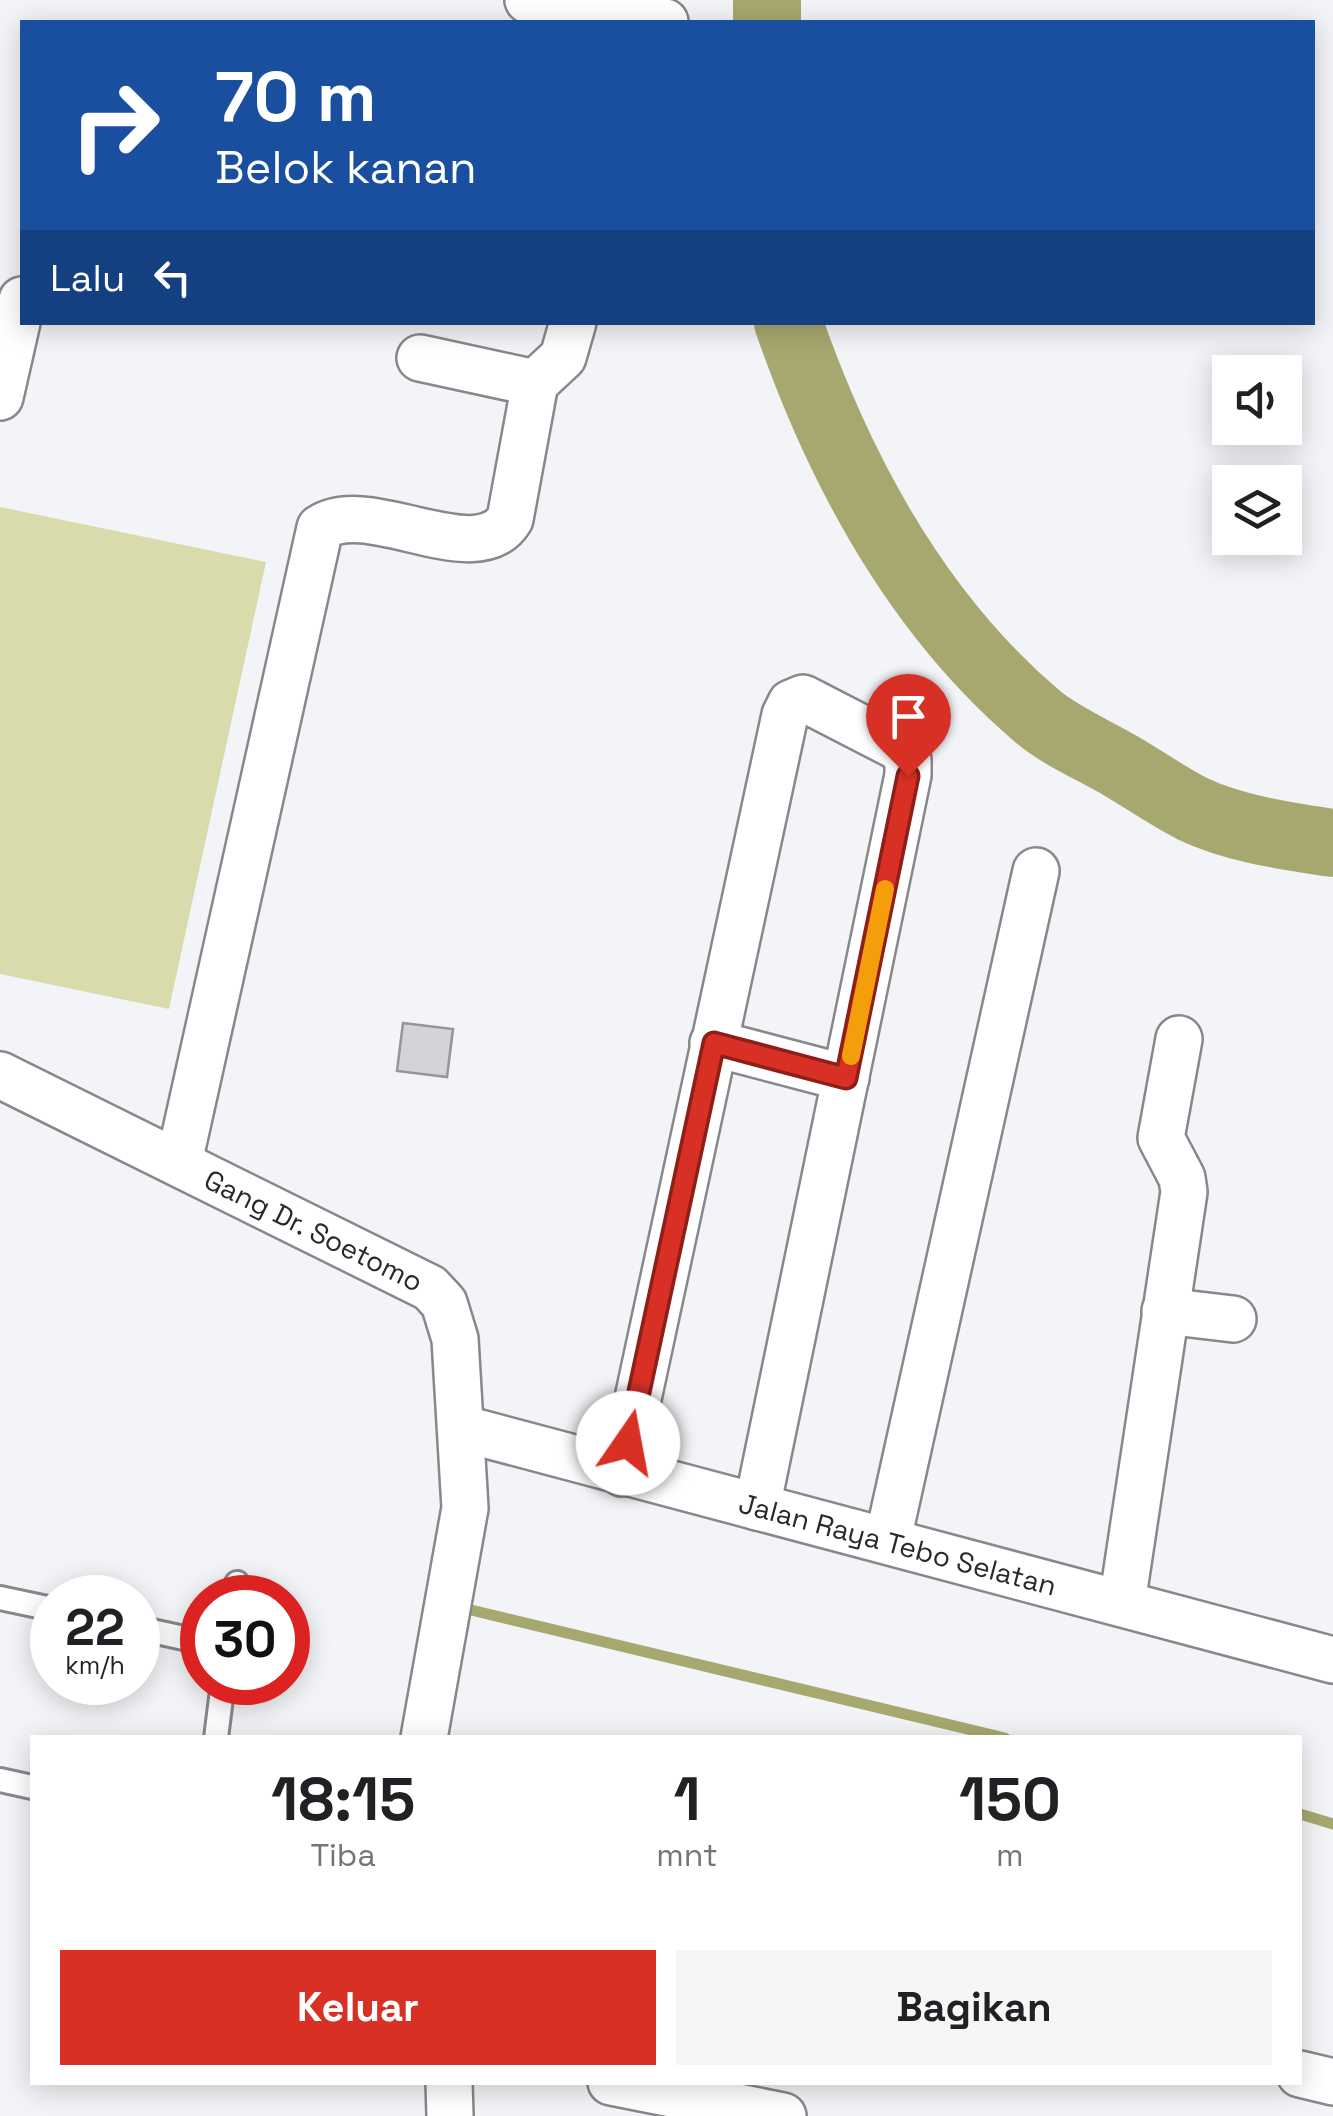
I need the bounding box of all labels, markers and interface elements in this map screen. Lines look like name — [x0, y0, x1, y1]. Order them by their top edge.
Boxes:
text: 70 m — [215, 52, 376, 141]
icon: right — [50, 60, 180, 190]
text: Belok kanan — [215, 139, 477, 196]
icon: left — [145, 250, 200, 305]
text: Lalu — [50, 254, 125, 302]
map controls — [1212, 355, 1302, 555]
button: sound — [1212, 355, 1302, 445]
button: layers — [1212, 465, 1302, 555]
pin — [866, 674, 951, 777]
icon: arrive — [881, 689, 936, 744]
street label: Gang Dr. Soetomo — [198, 1161, 429, 1300]
position arrow — [576, 1391, 680, 1495]
street label: Jalan Raya Tebo Selatan — [735, 1485, 1061, 1604]
speed limit sign: 30 — [180, 1575, 310, 1705]
text: 22 — [65, 1596, 125, 1660]
text: km/h — [65, 1649, 125, 1681]
text: 18:15 — [271, 1761, 415, 1838]
text: 1 — [673, 1761, 701, 1838]
text: 150 — [959, 1761, 1061, 1838]
text: Tiba — [310, 1835, 376, 1875]
text: mnt — [656, 1835, 718, 1875]
text: m — [996, 1835, 1024, 1875]
button: Keluar — [60, 1950, 656, 2065]
button: Bagikan — [676, 1950, 1272, 2065]

